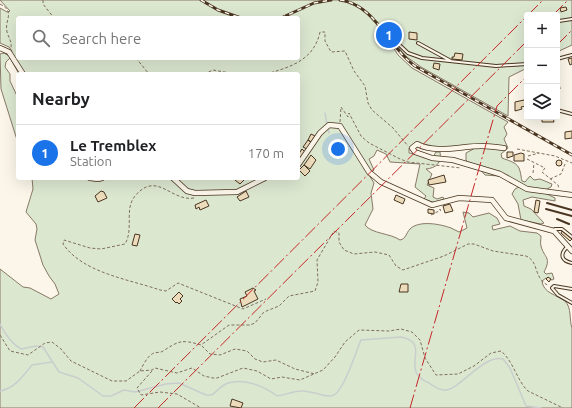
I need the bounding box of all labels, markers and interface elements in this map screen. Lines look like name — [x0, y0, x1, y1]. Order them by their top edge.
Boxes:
map controls — [524, 12, 560, 120]
button: + — [524, 12, 560, 48]
search box — [16, 16, 300, 60]
pin: 1 — [376, 20, 402, 50]
icon: search — [30, 27, 52, 49]
text: Search here — [62, 30, 141, 47]
button: − — [524, 48, 560, 84]
button: layers — [524, 84, 560, 120]
text: Nearby — [32, 89, 90, 108]
text: Le Tremblex — [70, 137, 156, 154]
your location — [328, 139, 348, 159]
text: 1 — [41, 146, 49, 160]
text: 170 m — [248, 146, 284, 160]
text: Station — [70, 154, 112, 168]

